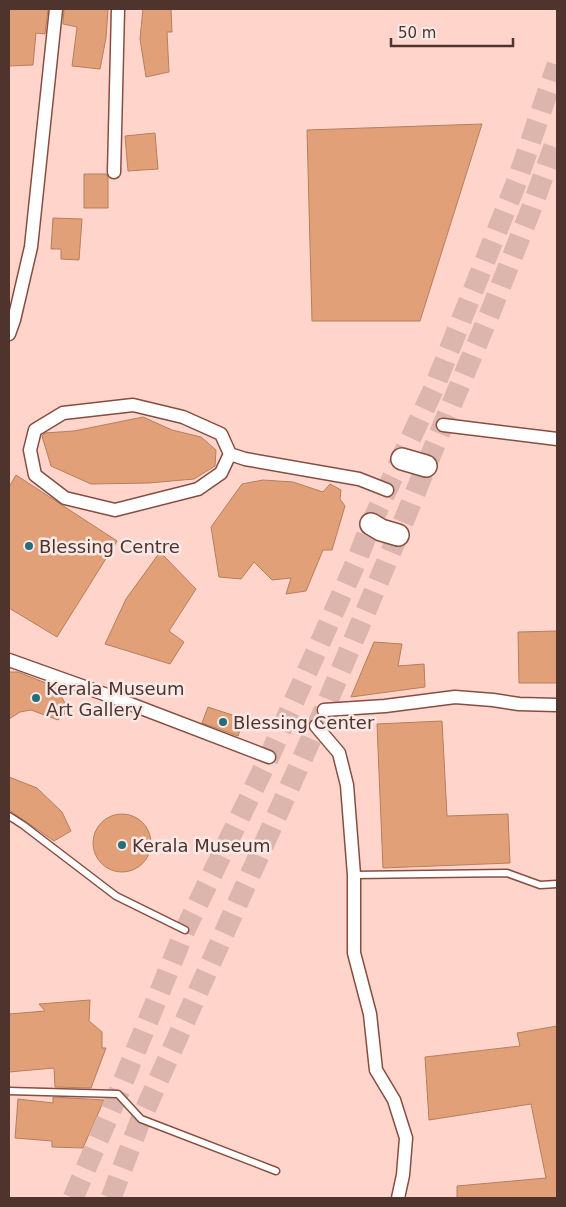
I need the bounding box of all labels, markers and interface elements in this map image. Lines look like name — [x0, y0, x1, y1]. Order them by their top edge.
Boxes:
scale bar — [391, 15, 514, 47]
text: 50 m — [398, 24, 436, 42]
place label: Blessing Centre — [39, 536, 180, 557]
marker: Blessing Centre — [23, 540, 35, 552]
place label: Kerala Museum Art Gallery — [46, 678, 185, 720]
marker: Kerala Museum Art Gallery — [30, 692, 42, 704]
place label: Blessing Center — [233, 712, 375, 733]
marker: Blessing Center — [217, 716, 229, 728]
place label: Kerala Museum — [132, 835, 271, 856]
marker: Kerala Museum — [116, 839, 128, 851]

